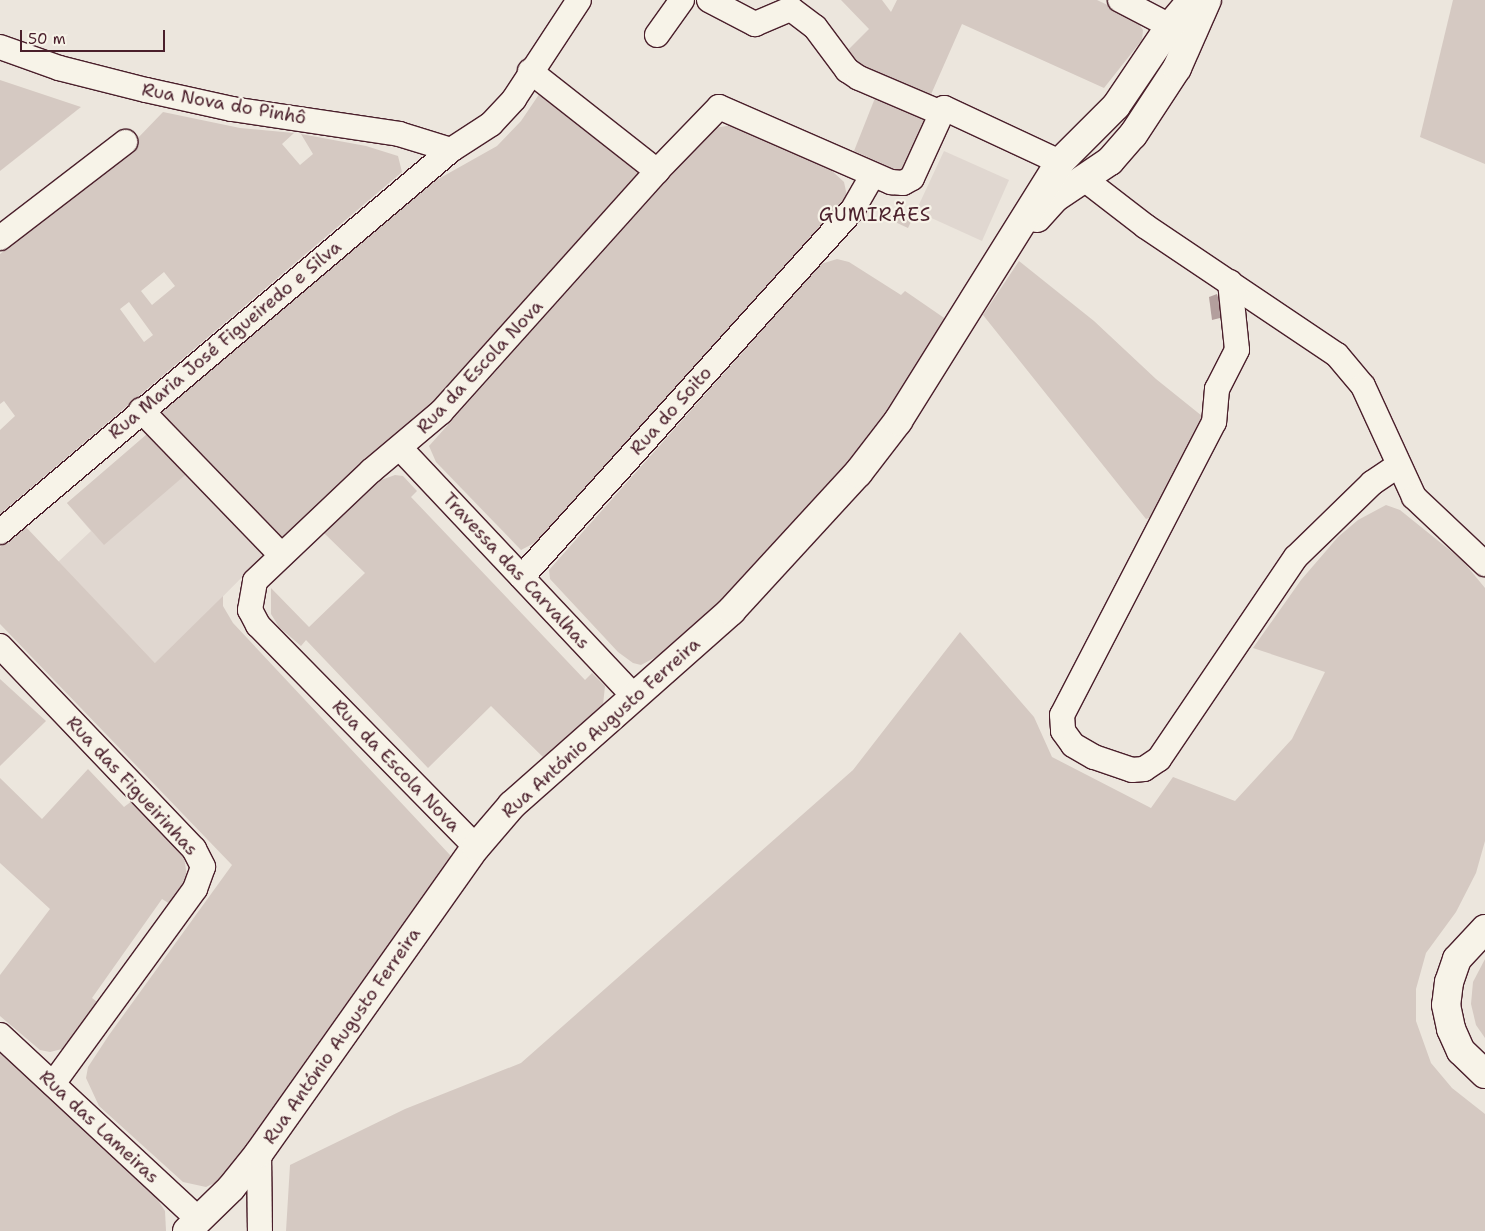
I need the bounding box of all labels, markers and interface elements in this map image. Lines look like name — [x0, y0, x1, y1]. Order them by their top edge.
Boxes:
scale bar — [22, 20, 168, 52]
text: 50 m — [28, 29, 66, 49]
street label: Rua Nova do Pinhô — [140, 79, 308, 129]
district label: GUMIRÃES — [818, 204, 932, 226]
street label: Rua Maria José Figueiredo e Silva — [104, 236, 346, 444]
street label: Rua da Escola Nova — [413, 296, 547, 438]
street label: Rua do Soito — [626, 362, 716, 460]
street label: Travessa das Carvalhas — [438, 488, 594, 654]
street label: Rua António Augusto Ferreira — [497, 633, 705, 823]
street label: Rua da Escola Nova — [328, 696, 464, 836]
street label: Rua das Figueirinhas — [62, 712, 202, 860]
street label: Rua António Augusto Ferreira — [259, 924, 425, 1148]
street label: Rua das Lameiras — [35, 1066, 163, 1188]

